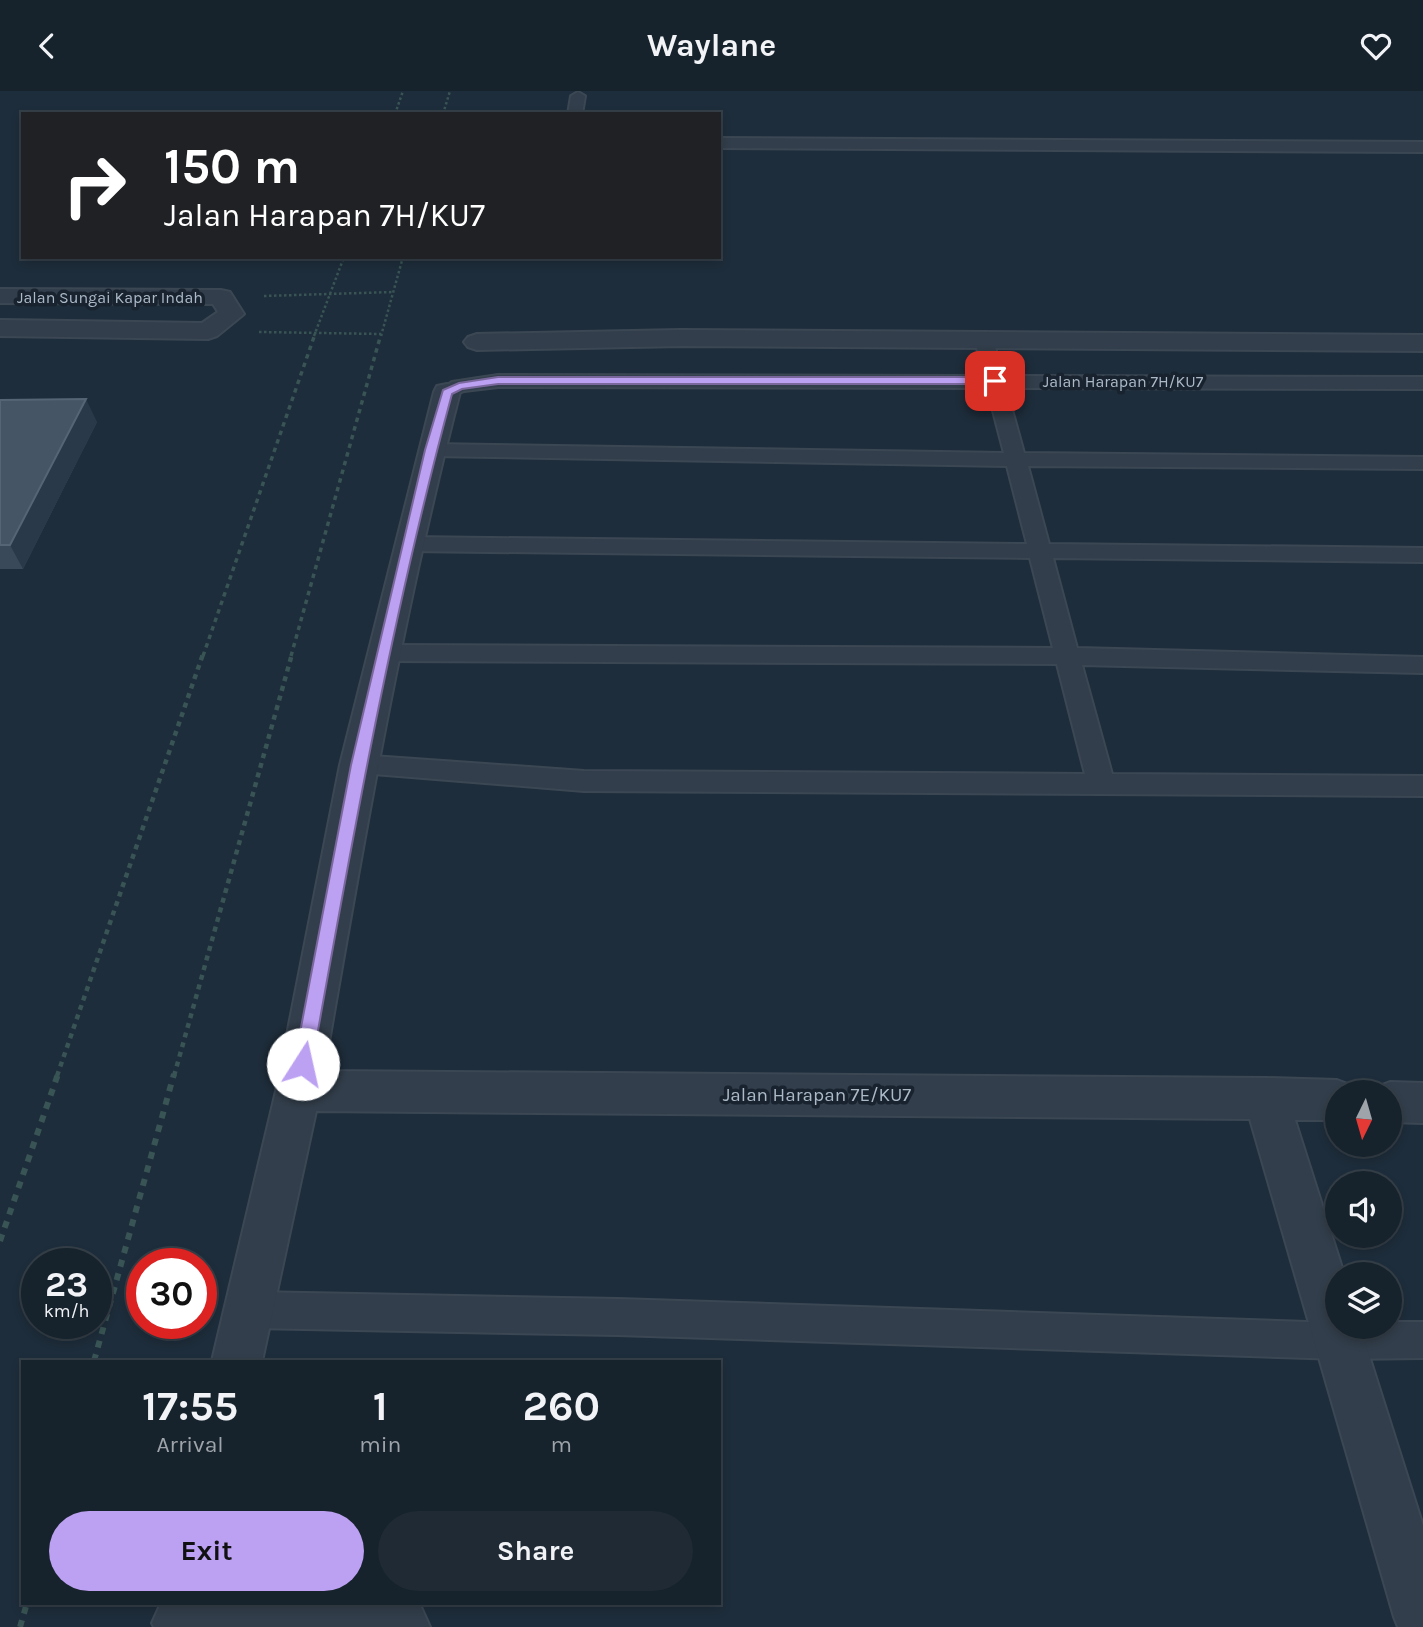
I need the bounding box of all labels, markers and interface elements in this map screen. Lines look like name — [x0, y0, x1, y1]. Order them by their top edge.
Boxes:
icon: back — [28, 27, 66, 65]
text: Waylane — [647, 27, 776, 64]
icon: heart — [1357, 27, 1395, 65]
text: 150 m — [164, 138, 300, 195]
icon: right — [49, 140, 140, 231]
text: Jalan Harapan 7H/KU7 — [164, 197, 485, 234]
street label: Jalan Sungai Kapar Indah — [17, 288, 203, 307]
pin — [965, 351, 1025, 411]
icon: arrive — [976, 362, 1014, 400]
street label: Jalan Harapan 7H/KU7 — [1043, 372, 1204, 391]
position arrow — [266, 1027, 340, 1101]
north arrow — [1325, 1080, 1402, 1157]
map controls — [1325, 1080, 1402, 1339]
street label: Jalan Harapan 7E/KU7 — [723, 1084, 911, 1106]
button: sound — [1325, 1171, 1402, 1248]
speed limit sign: 30 — [126, 1248, 217, 1339]
button: layers — [1325, 1262, 1402, 1339]
text: 23 — [45, 1264, 88, 1305]
text: km/h — [44, 1300, 89, 1322]
text: 17:55 — [142, 1381, 238, 1431]
text: 1 — [373, 1381, 388, 1431]
text: 260 — [522, 1381, 600, 1431]
text: Arrival — [156, 1431, 224, 1458]
text: min — [359, 1431, 401, 1458]
text: m — [550, 1431, 572, 1458]
button: Exit — [49, 1511, 364, 1591]
button: Share — [378, 1511, 693, 1591]

